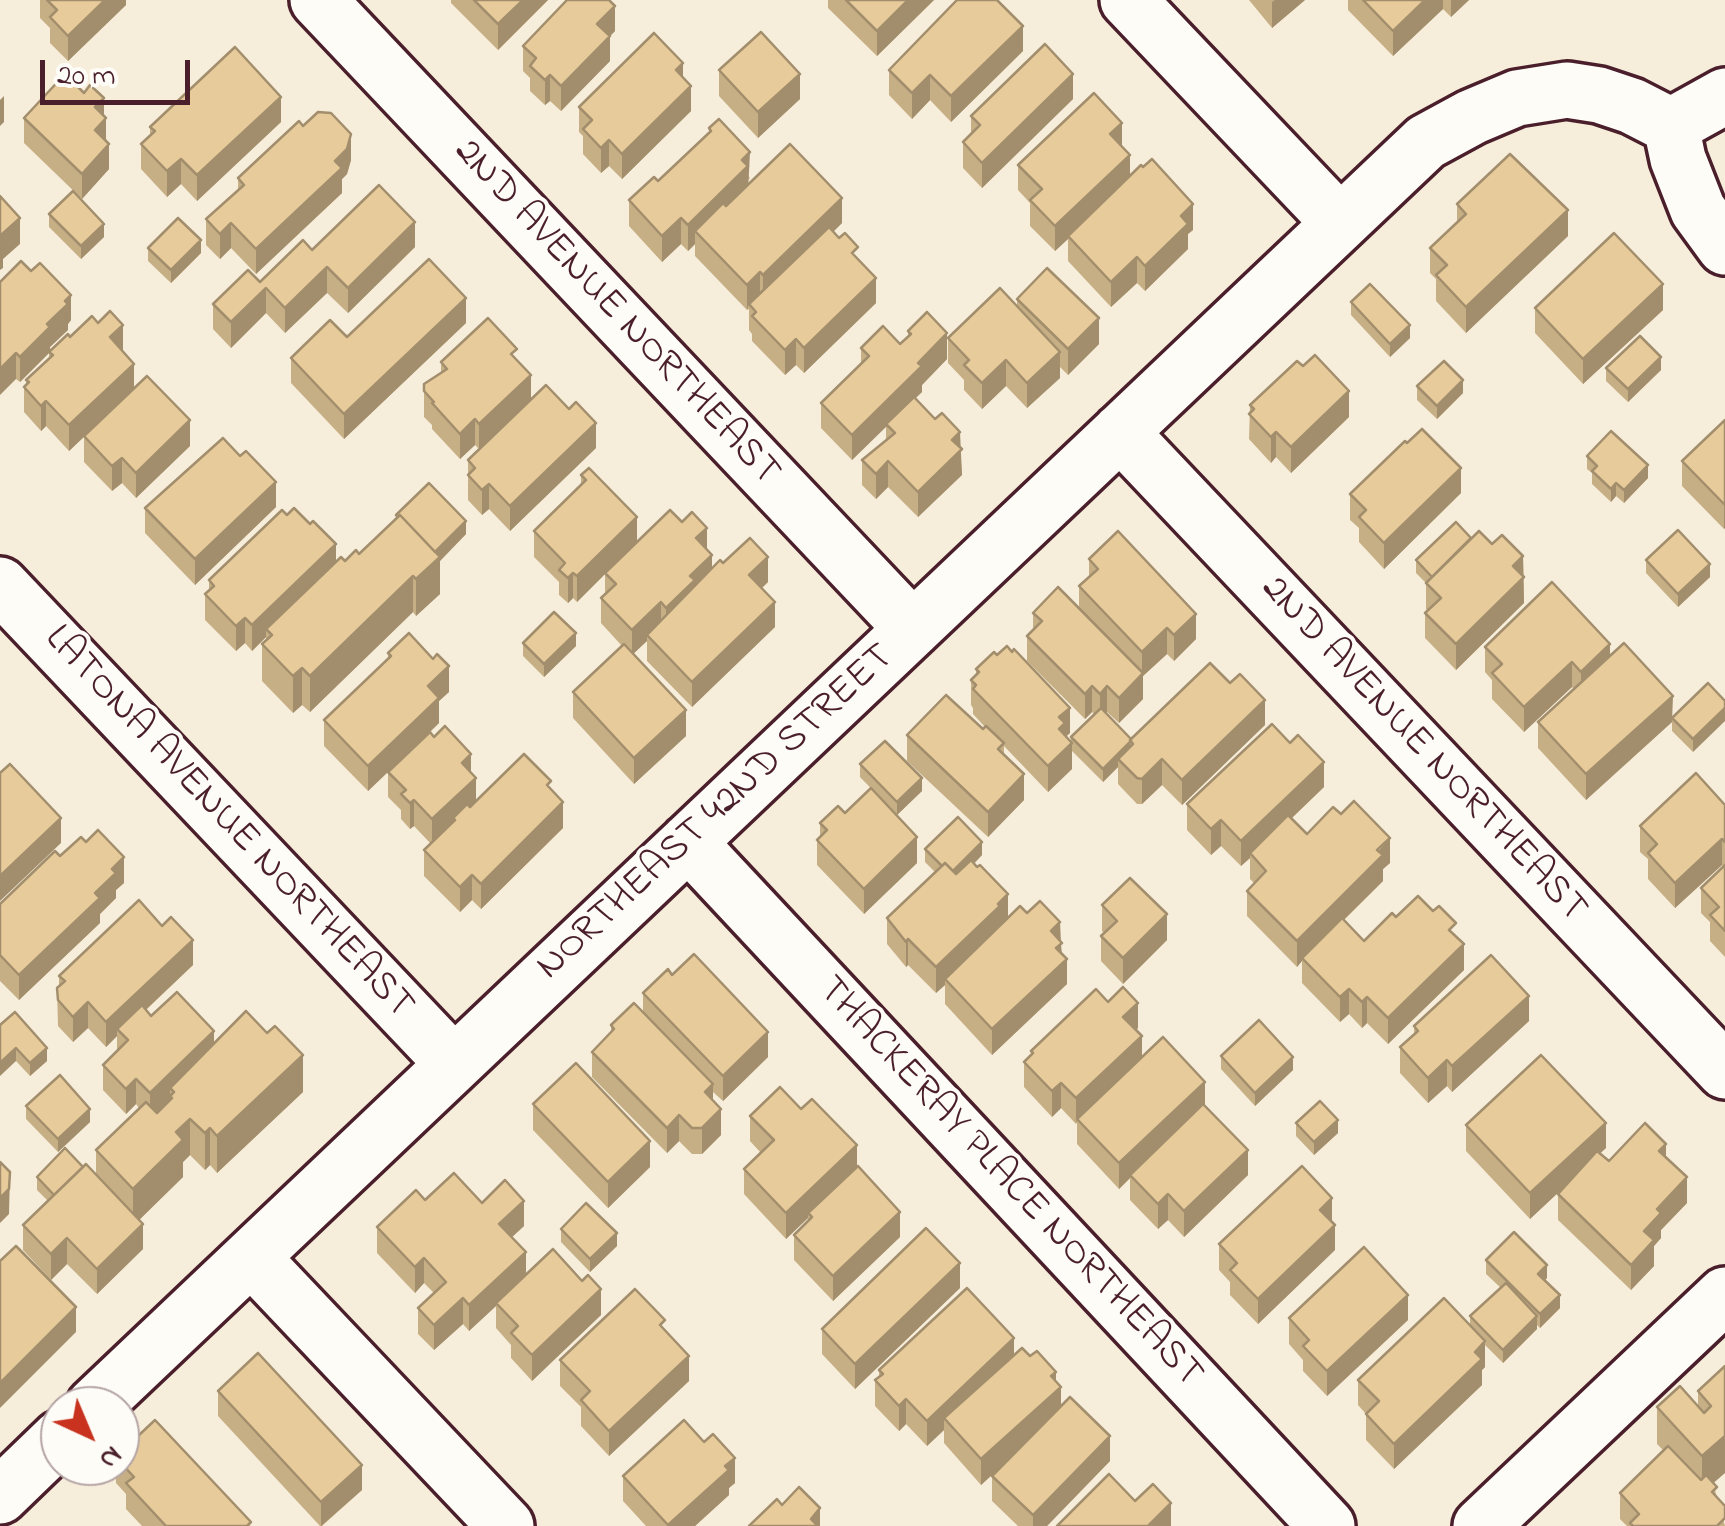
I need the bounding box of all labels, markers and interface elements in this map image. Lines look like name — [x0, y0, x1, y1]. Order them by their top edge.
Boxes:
scale bar — [45, 40, 195, 102]
text: 20 m — [57, 55, 116, 99]
street label: 2ND AVENUE NORTHEAST — [442, 130, 788, 498]
street label: 2ND AVENUE NORTHEAST — [1249, 567, 1595, 935]
street label: LATONA AVENUE NORTHEAST — [32, 617, 422, 1031]
street label: NORTHEAST 42ND STREET — [528, 636, 906, 992]
street label: THACKERAY PLACE NORTHEAST — [805, 968, 1211, 1400]
north arrow — [40, 1386, 140, 1486]
text: N — [89, 1435, 131, 1478]

